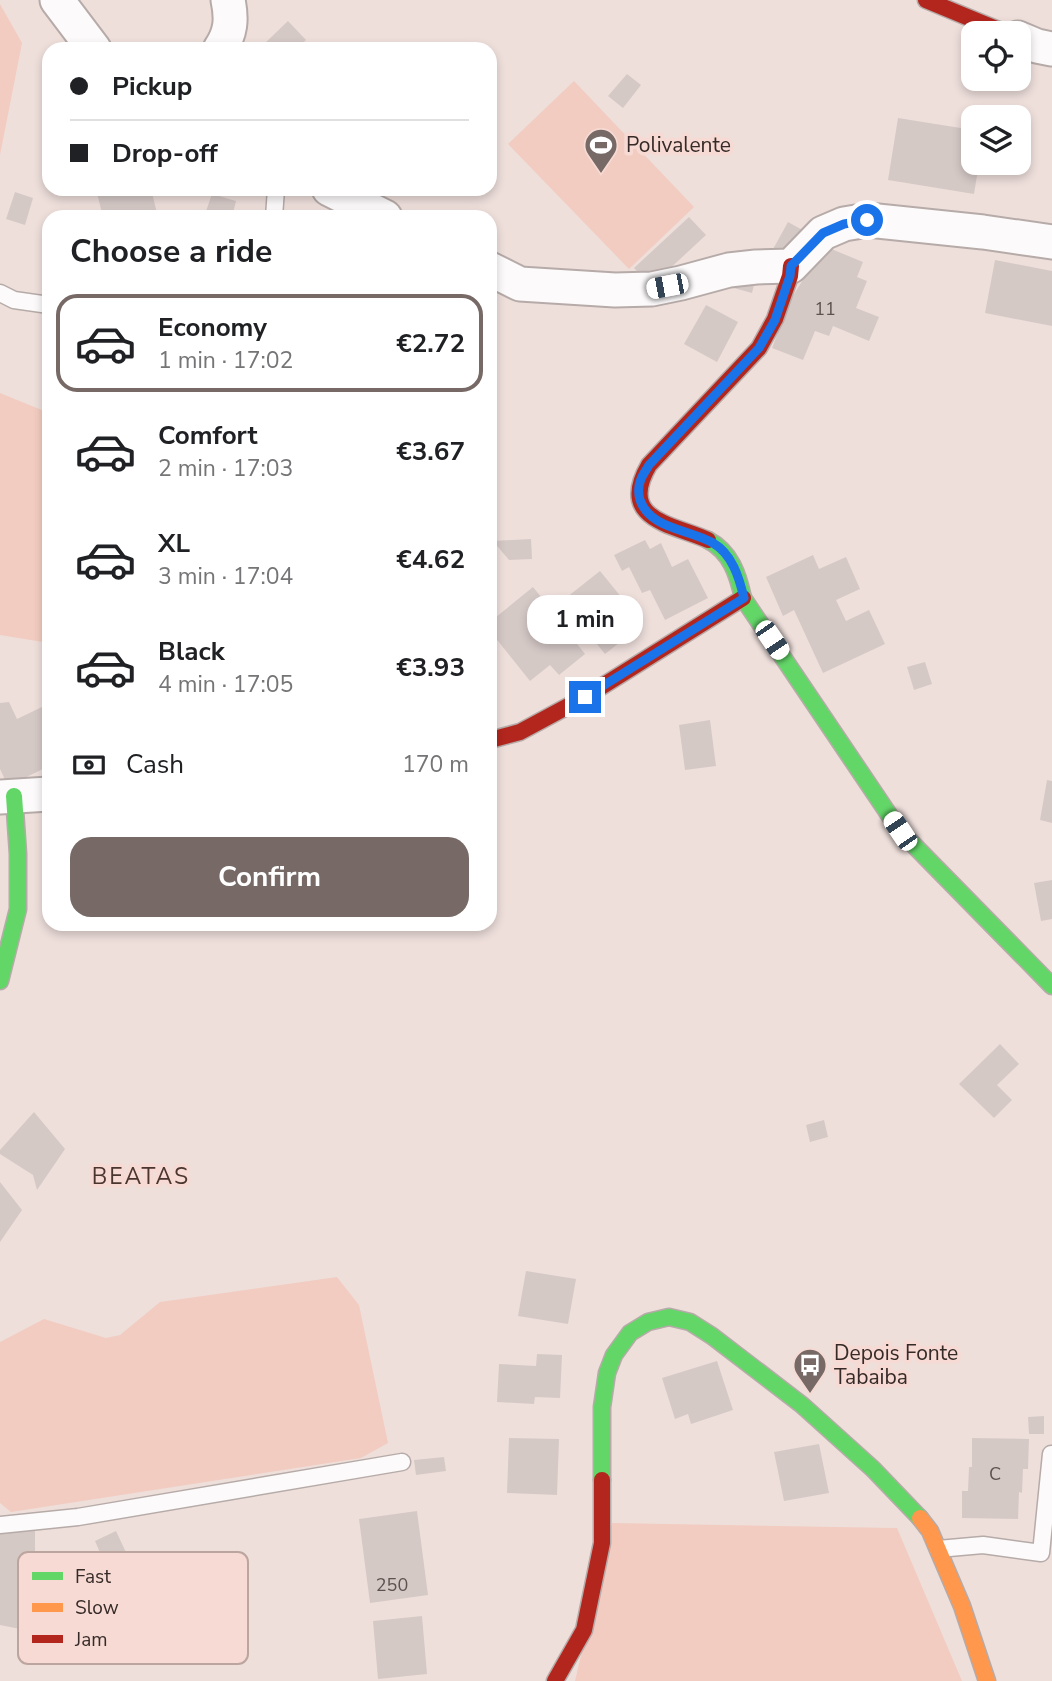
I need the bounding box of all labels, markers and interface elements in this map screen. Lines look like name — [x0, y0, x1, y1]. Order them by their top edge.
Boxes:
map controls — [961, 21, 1031, 175]
button: locate — [961, 21, 1031, 91]
text: Pickup — [112, 69, 192, 104]
button: layers — [961, 105, 1031, 175]
sports icon: Polivalente — [582, 126, 620, 175]
place label: Polivalente — [626, 131, 731, 159]
text: Drop-off — [112, 136, 218, 171]
route start — [851, 204, 883, 236]
text: Choose a ride — [70, 230, 272, 273]
car — [645, 272, 690, 300]
house number: 11 — [814, 297, 836, 321]
text: Economy — [158, 310, 267, 345]
icon: car — [74, 312, 137, 375]
text: €2.72 — [396, 326, 465, 361]
text: 1 min · 17:02 — [158, 345, 293, 376]
text: Comfort — [158, 418, 258, 453]
icon: car — [74, 420, 137, 483]
text: €3.67 — [396, 434, 465, 469]
text: 2 min · 17:03 — [158, 453, 293, 484]
text: XL — [158, 526, 190, 561]
icon: car — [74, 528, 137, 591]
text: €4.62 — [396, 542, 465, 577]
text: 3 min · 17:04 — [158, 561, 293, 592]
callout: 1 min — [527, 596, 643, 644]
text: 1 min — [555, 604, 615, 635]
car — [752, 617, 793, 663]
text: Black — [158, 634, 225, 669]
icon: car — [74, 636, 137, 699]
text: €3.93 — [396, 650, 465, 685]
text: 4 min · 17:05 — [158, 669, 293, 700]
route end — [569, 681, 601, 713]
icon: cash — [70, 746, 108, 784]
text: Cash — [126, 747, 184, 782]
text: 170 m — [402, 749, 469, 780]
car — [880, 808, 921, 854]
button: Confirm — [70, 837, 469, 917]
district label: BEATAS — [92, 1161, 190, 1192]
place label: Depois Fonte Tabaiba — [834, 1339, 958, 1391]
bus stop icon: Depois Fonte Tabaiba — [791, 1346, 829, 1395]
house number: C — [989, 1462, 1001, 1486]
legend — [18, 1552, 248, 1664]
text: Fast — [75, 1564, 111, 1590]
house number: 250 — [376, 1573, 408, 1597]
text: Slow — [75, 1595, 119, 1621]
text: Jam — [74, 1627, 108, 1653]

